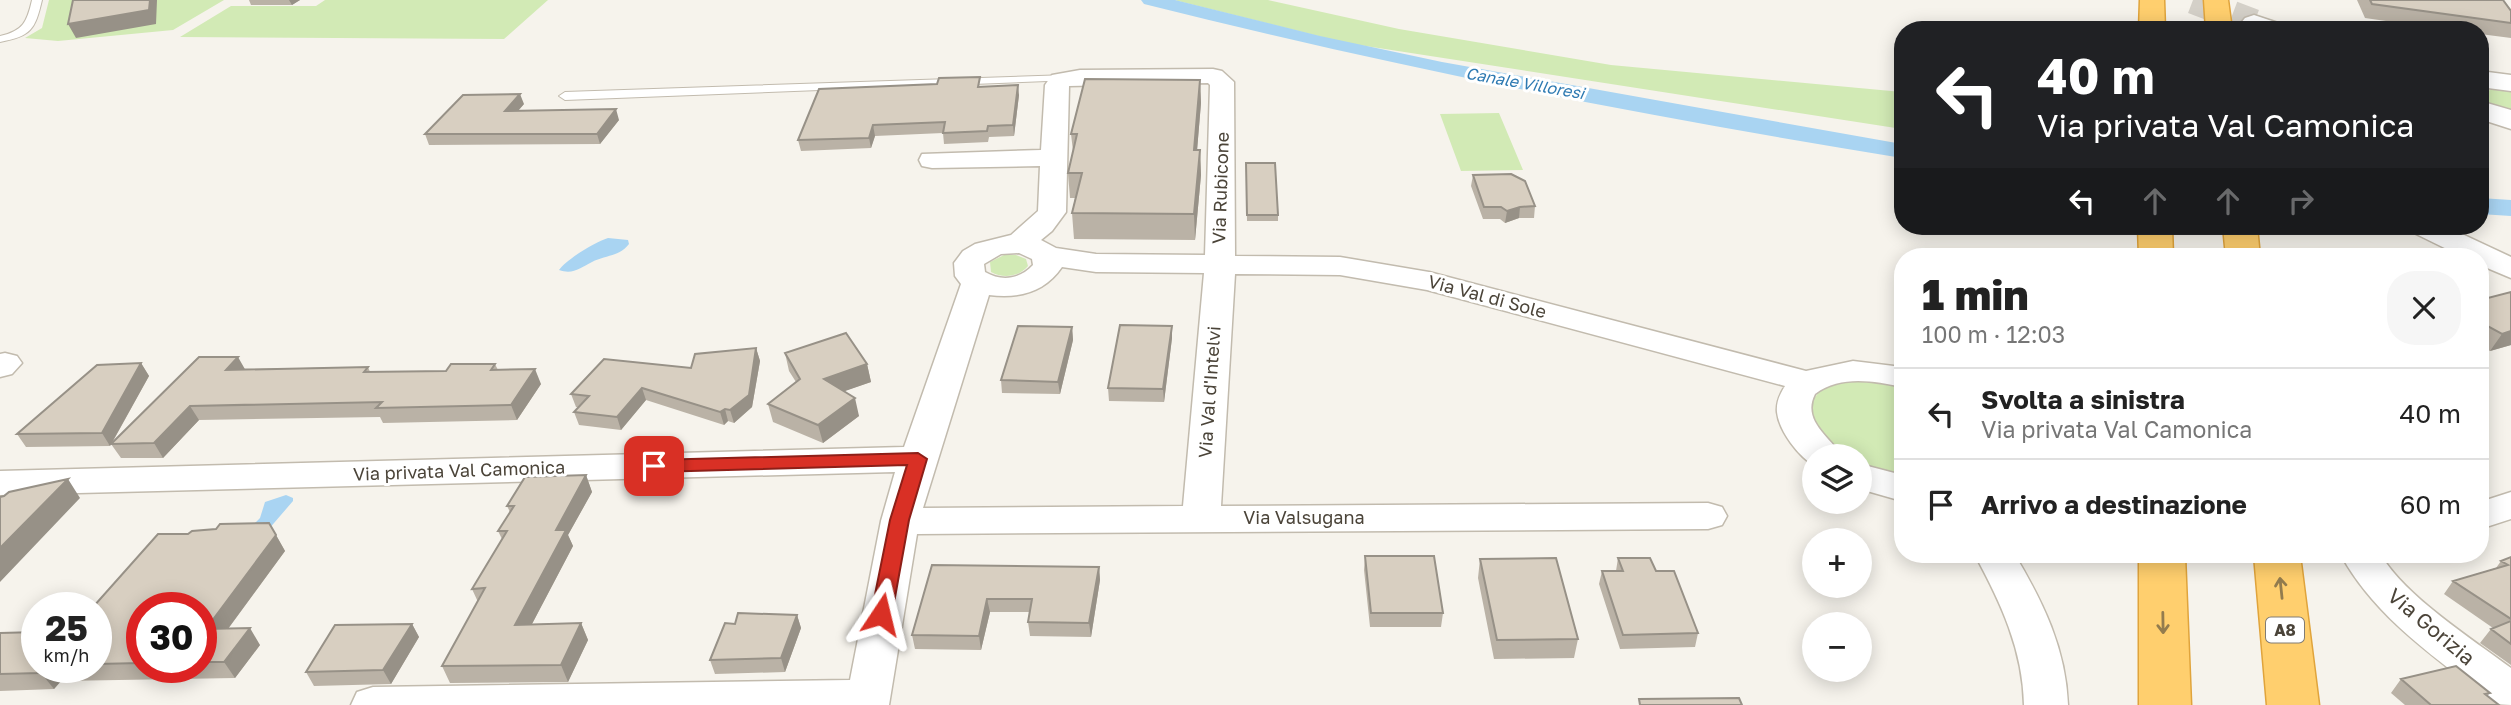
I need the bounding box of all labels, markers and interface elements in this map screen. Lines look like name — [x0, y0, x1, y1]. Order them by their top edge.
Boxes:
text: 40 m — [2037, 46, 2155, 105]
icon: left — [1922, 49, 2013, 140]
water label: Canale Villoresi — [1464, 63, 1587, 104]
text: Via privata Val Camonica — [2037, 106, 2414, 144]
street label: Via Rubicone — [1207, 131, 1233, 244]
icon: left — [2063, 182, 2101, 220]
icon: ahead — [2136, 182, 2174, 220]
icon: ahead — [2209, 182, 2247, 220]
icon: right — [2282, 182, 2320, 220]
text: 1 min — [1922, 269, 2029, 319]
street label: Via Val di Sole — [1426, 270, 1549, 322]
button: close — [2387, 271, 2461, 345]
text: 100 m · 12:03 — [1922, 320, 2065, 348]
street label: Via Val d'Intelvi — [1193, 325, 1225, 459]
text: Svolta a sinistra — [1981, 384, 2185, 415]
icon: left — [1922, 395, 1960, 433]
text: 40 m — [2400, 398, 2461, 429]
text: Via privata Val Camonica — [1981, 415, 2252, 443]
pin — [624, 436, 684, 496]
map controls — [1802, 444, 1872, 682]
button: layers — [1802, 444, 1872, 514]
icon: arrive — [635, 447, 673, 485]
street label: Via privata Val Camonica — [352, 455, 565, 485]
icon: arrive — [1922, 486, 1960, 524]
text: Arrivo a destinazione — [1981, 489, 2247, 520]
text: 60 m — [2400, 489, 2461, 520]
street label: Via Valsugana — [1243, 506, 1365, 528]
button: + — [1802, 528, 1872, 598]
position arrow — [844, 577, 918, 651]
one-way arrow — [2274, 578, 2287, 600]
street label: Via Gorizia — [2383, 582, 2481, 670]
speed limit sign: 30 — [126, 592, 217, 683]
text: 25 — [45, 607, 88, 649]
one-way arrow — [2156, 611, 2170, 634]
button: − — [1802, 612, 1872, 682]
road number: A8 — [2266, 618, 2304, 642]
text: km/h — [44, 644, 89, 666]

